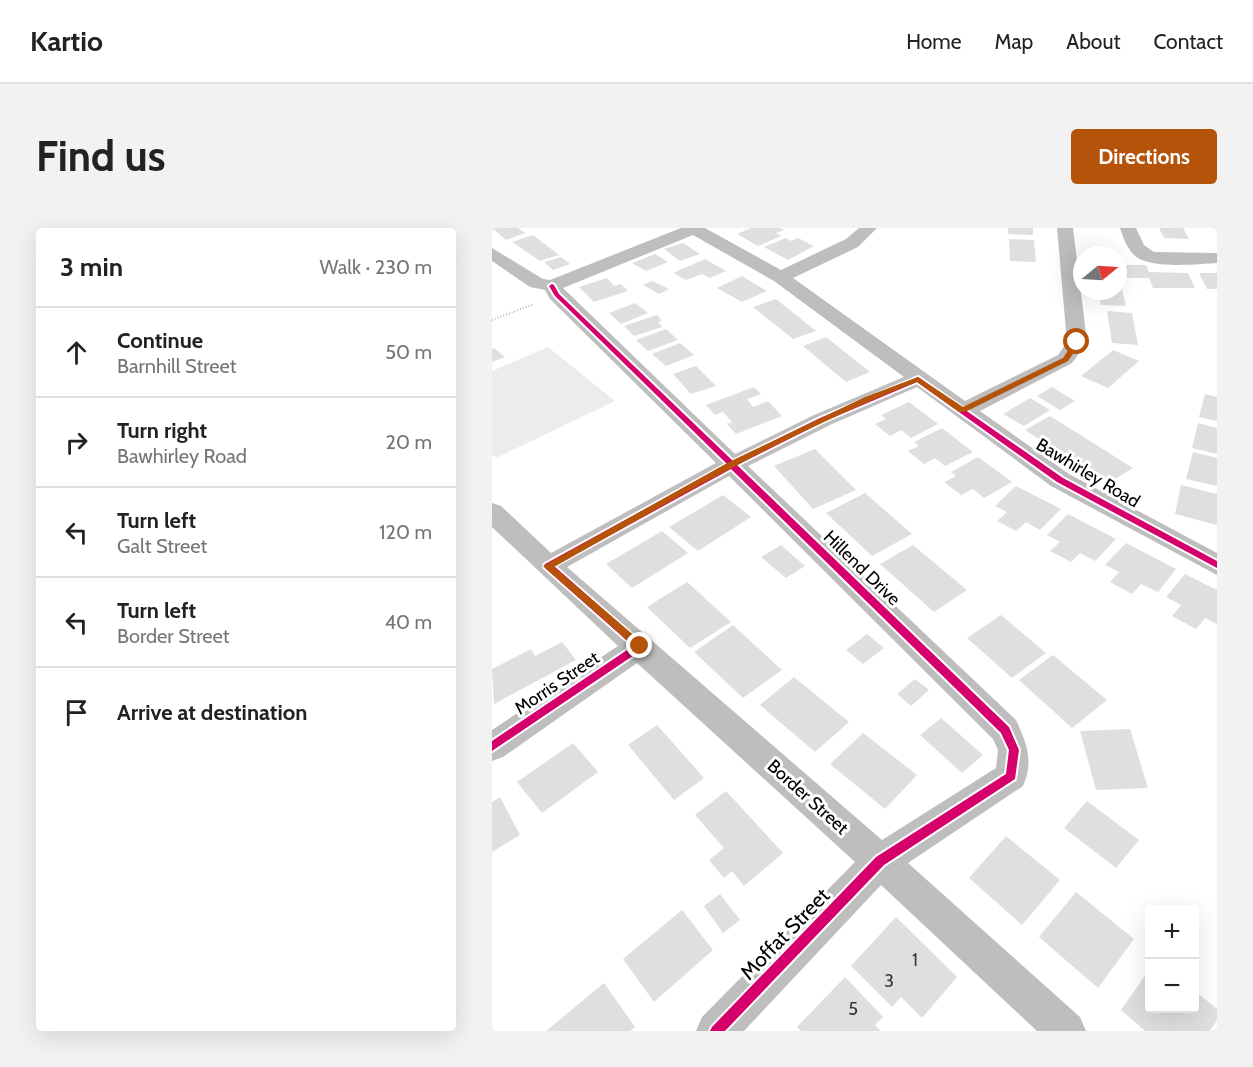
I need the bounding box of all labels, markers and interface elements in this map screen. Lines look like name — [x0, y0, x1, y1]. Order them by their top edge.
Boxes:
text: Kartio — [30, 24, 103, 58]
text: Home — [906, 29, 962, 54]
text: Map — [995, 29, 1033, 54]
text: About — [1066, 29, 1120, 54]
text: Contact — [1153, 29, 1223, 54]
button: Directions — [1071, 129, 1217, 184]
text: Find us — [36, 130, 165, 182]
north arrow — [1073, 246, 1127, 300]
text: 3 min — [60, 251, 123, 283]
text: Walk · 230 m — [320, 255, 432, 279]
text: Continue — [117, 327, 203, 354]
route start — [1063, 328, 1089, 354]
icon: ahead — [60, 336, 93, 369]
text: 50 m — [385, 340, 432, 364]
text: Barnhill Street — [117, 354, 236, 378]
text: Turn right — [117, 417, 207, 444]
icon: right — [60, 426, 93, 459]
text: 20 m — [386, 430, 432, 454]
street label: Bawhirley Road — [1032, 433, 1144, 513]
text: Bawhirley Road — [117, 444, 247, 468]
text: Turn left — [117, 507, 196, 534]
icon: left — [60, 516, 93, 549]
text: 120 m — [379, 520, 432, 544]
street label: Hillend Drive — [819, 526, 905, 610]
text: Galt Street — [117, 534, 207, 558]
text: Turn left — [117, 597, 196, 624]
icon: left — [60, 606, 93, 639]
text: 40 m — [384, 610, 432, 634]
text: Border Street — [117, 624, 230, 648]
route end — [626, 632, 652, 658]
street label: Morris Street — [511, 647, 603, 719]
icon: arrive — [60, 696, 93, 729]
text: Arrive at destination — [117, 699, 307, 726]
street label: Border Street — [763, 755, 853, 839]
street label: Moffat Street — [735, 883, 835, 985]
map controls — [1145, 905, 1199, 1013]
button: + — [1145, 905, 1199, 959]
house number: 1 — [912, 949, 918, 971]
button: − — [1145, 959, 1199, 1013]
house number: 3 — [884, 970, 894, 992]
house number: 5 — [848, 998, 858, 1020]

